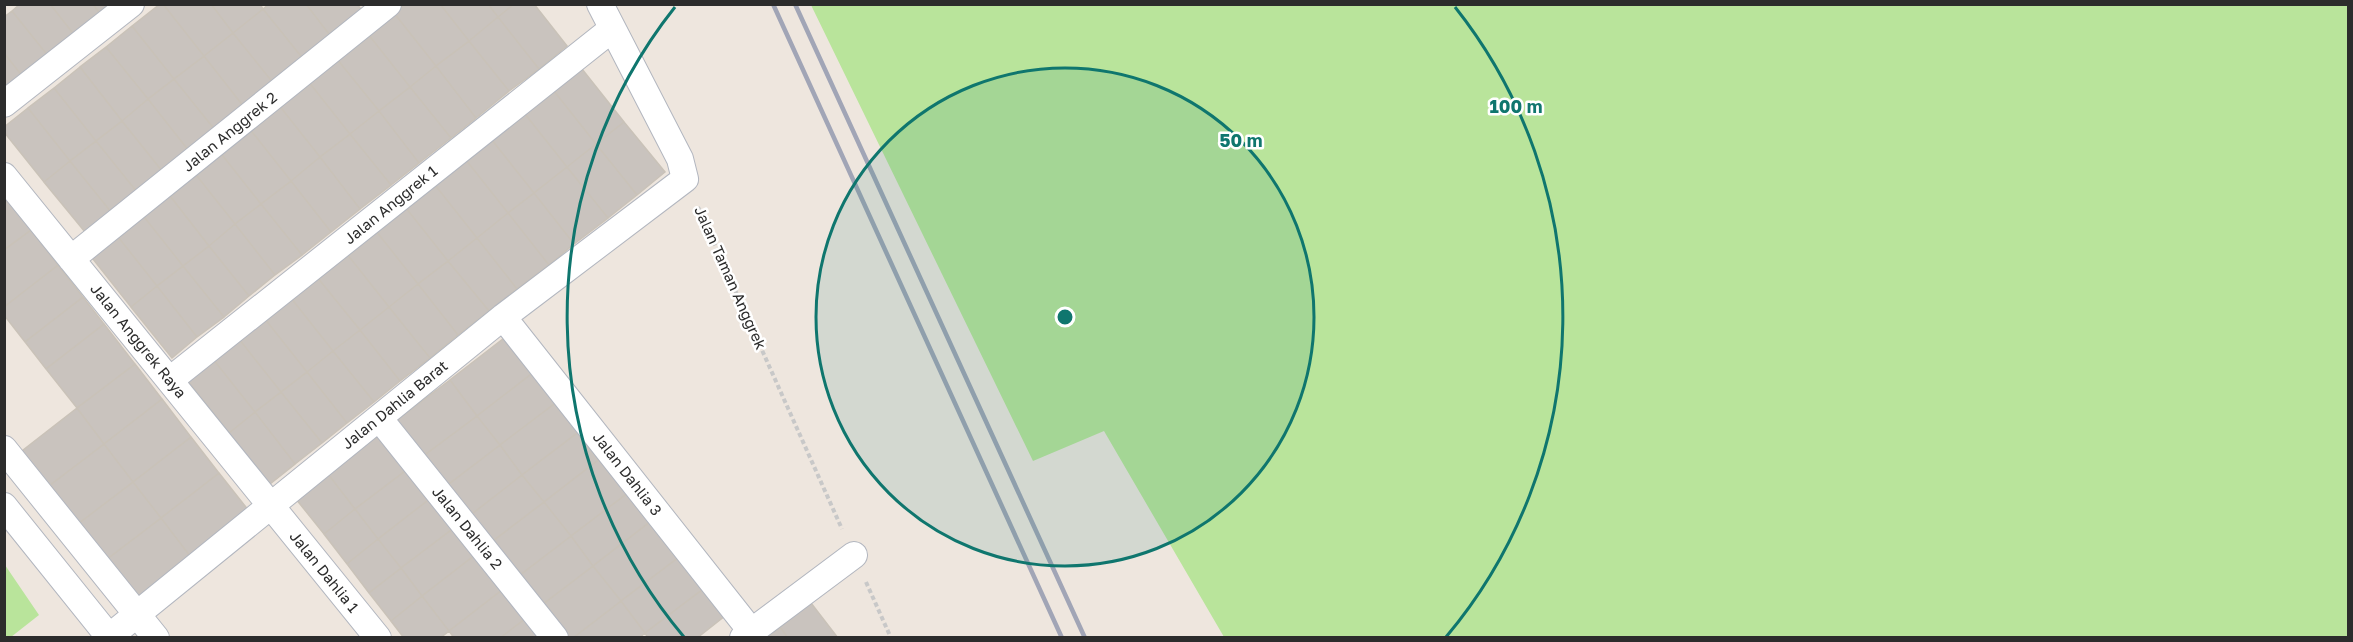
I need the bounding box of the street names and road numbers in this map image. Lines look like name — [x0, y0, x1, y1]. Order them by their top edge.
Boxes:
street label: Jalan Anggrek 2 — [179, 88, 280, 175]
street label: Jalan Anggrek 1 — [340, 161, 441, 247]
street label: Jalan Taman Anggrek — [691, 203, 771, 352]
street label: Jalan Anggrek Raya — [87, 280, 190, 401]
street label: Jalan Dahlia Barat — [338, 356, 451, 452]
street label: Jalan Dahlia 3 — [590, 428, 666, 519]
street label: Jalan Dahlia 2 — [429, 482, 507, 572]
street label: Jalan Dahlia 1 — [286, 527, 363, 616]

